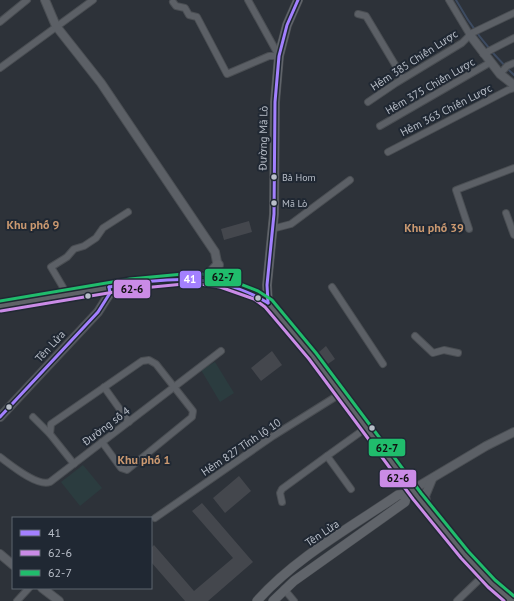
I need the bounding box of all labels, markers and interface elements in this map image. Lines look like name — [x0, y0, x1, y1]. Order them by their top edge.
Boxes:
street label: Hẻm 385 Chiến Lược — [368, 27, 460, 93]
street label: Hẻm 375 Chiến Lược — [383, 55, 477, 117]
street label: Hẻm 363 Chiến Lược — [398, 81, 494, 139]
street label: Đường Mã Lò — [255, 105, 271, 171]
place label: Bà Hom — [282, 171, 316, 184]
marker: Bà Hom — [269, 172, 279, 182]
place label: Mã Lò — [282, 197, 307, 210]
marker: Mã Lò — [269, 198, 279, 208]
district label: Khu phố 9 — [7, 217, 60, 232]
district label: Khu phố 39 — [404, 220, 464, 235]
line badge: 62-7 — [204, 268, 242, 287]
line badge: 41 — [179, 270, 202, 289]
text: 62-7 — [212, 270, 234, 284]
text: 41 — [184, 272, 196, 286]
line badge: 62-6 — [113, 279, 151, 299]
text: 62-6 — [121, 282, 143, 296]
unlabelled marker — [83, 291, 93, 301]
unlabelled marker — [253, 293, 263, 303]
street label: Tên Lửa — [32, 327, 68, 365]
unlabelled marker — [4, 402, 14, 412]
street label: Đường số 4 — [79, 404, 133, 449]
street label: Hẻm 827 Tỉnh lộ 10 — [198, 415, 284, 479]
unlabelled marker — [367, 423, 377, 433]
line badge: 62-7 — [368, 438, 406, 457]
text: 62-7 — [376, 441, 398, 455]
district label: Khu phố 1 — [118, 452, 170, 467]
line badge: 62-6 — [379, 469, 417, 488]
text: 62-6 — [387, 471, 409, 485]
legend — [12, 517, 152, 589]
street label: Tên Lửa — [302, 517, 342, 549]
text: 41 — [48, 525, 61, 540]
text: 62-6 — [48, 545, 72, 560]
text: 62-7 — [48, 565, 72, 580]

